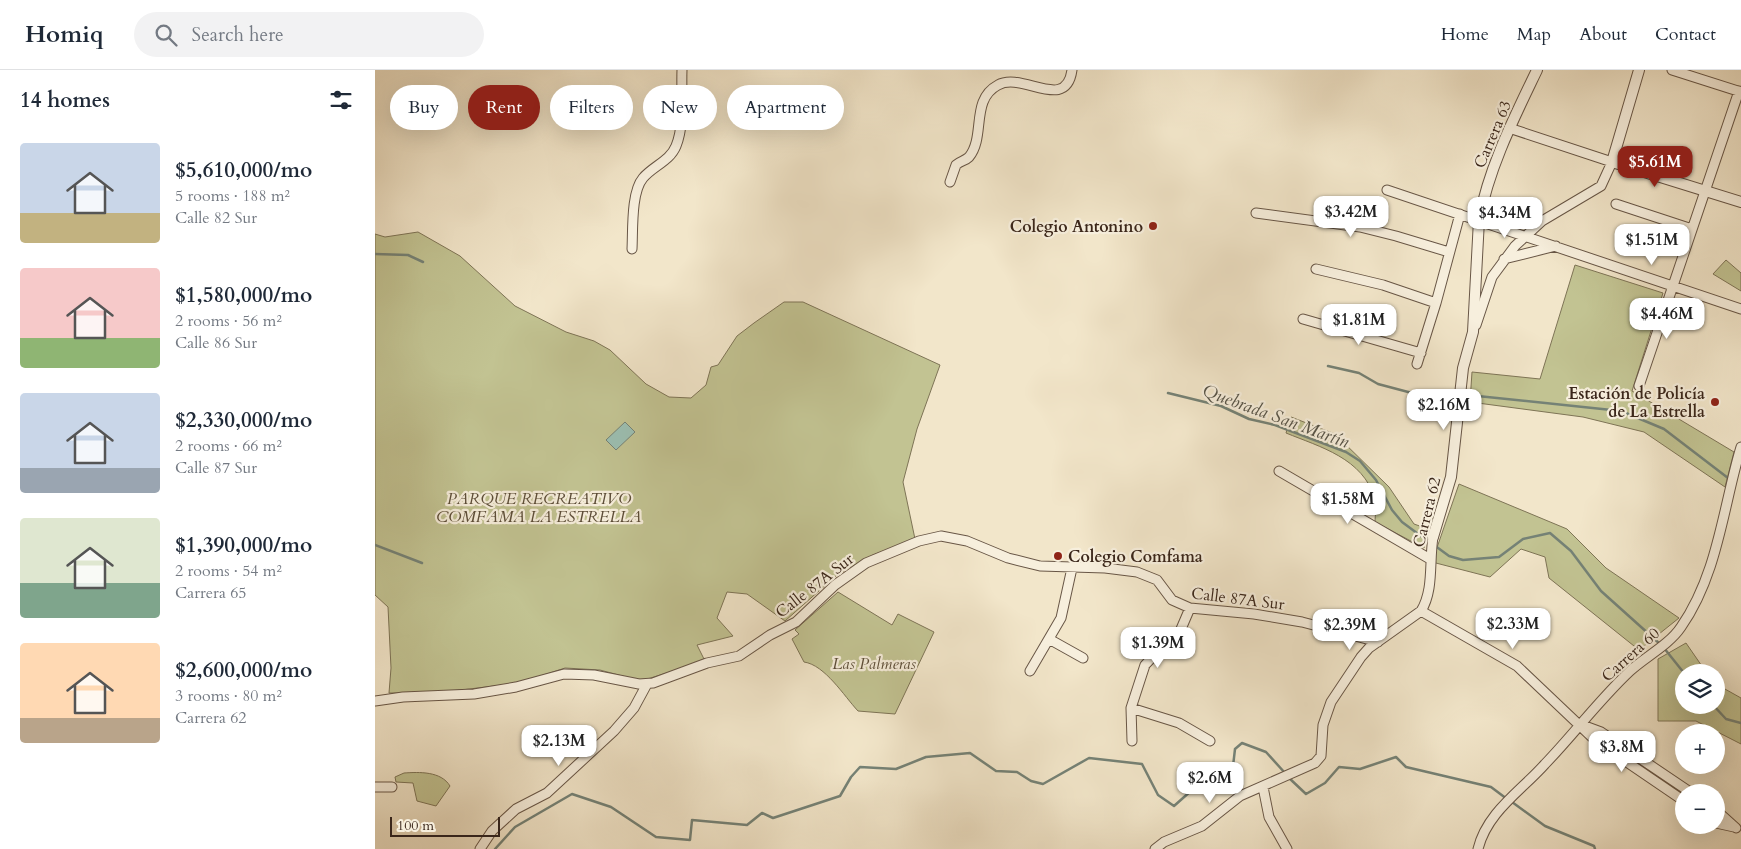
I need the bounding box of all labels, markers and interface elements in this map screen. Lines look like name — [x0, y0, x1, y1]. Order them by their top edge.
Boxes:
search box — [134, 12, 484, 57]
text: Homiq — [25, 18, 104, 51]
icon: search — [152, 21, 180, 49]
text: Search here — [192, 22, 284, 48]
text: Home — [1441, 22, 1489, 47]
text: Map — [1517, 22, 1551, 47]
text: About — [1579, 22, 1627, 47]
text: Contact — [1655, 22, 1716, 47]
chip: Buy — [390, 85, 458, 130]
chip: Rent — [468, 85, 540, 130]
chip: Filters — [550, 85, 633, 130]
chip: New — [643, 85, 717, 130]
chip: Apartment — [727, 85, 844, 130]
text: 14 homes — [20, 86, 110, 115]
icon: filters — [327, 86, 355, 114]
street label: Carrera 63 — [1469, 97, 1517, 172]
pin: $5.61M — [1614, 146, 1696, 188]
text: $5.61M — [1629, 151, 1681, 173]
text: $5,610,000/mo — [175, 156, 312, 185]
icon: home — [60, 163, 120, 223]
text: 5 rooms · 188 m² — [175, 185, 290, 207]
pin: $3.42M — [1310, 196, 1392, 238]
pin: $4.34M — [1464, 196, 1546, 239]
text: $3.42M — [1325, 201, 1377, 223]
text: $4.34M — [1479, 202, 1531, 224]
text: Calle 82 Sur — [175, 207, 257, 229]
place label: Colegio Antonino — [1010, 216, 1143, 238]
marker: Colegio Antonino — [1147, 220, 1159, 232]
pin: $1.51M — [1611, 224, 1693, 266]
text: $1.51M — [1626, 229, 1678, 251]
text: $1,580,000/mo — [175, 281, 312, 310]
icon: home — [60, 288, 120, 348]
pin: $4.46M — [1626, 298, 1708, 340]
text: $4.46M — [1641, 303, 1693, 325]
pin: $1.81M — [1318, 304, 1400, 346]
text: $1.81M — [1333, 309, 1385, 331]
text: 2 rooms · 56 m² — [175, 310, 282, 332]
text: Calle 86 Sur — [175, 332, 257, 354]
water label: Quebrada San Martín — [1199, 378, 1353, 455]
place label: Estación de Policía de La Estrella — [1568, 383, 1705, 423]
pin: $2.16M — [1403, 388, 1485, 431]
text: $2.16M — [1418, 394, 1470, 416]
marker: Estación de Policía de La Estrella — [1709, 396, 1721, 408]
text: $2,330,000/mo — [175, 406, 312, 435]
icon: home — [60, 413, 120, 473]
text: 2 rooms · 66 m² — [175, 435, 282, 457]
text: Calle 87 Sur — [175, 457, 257, 479]
street label: Carrera 62 — [1408, 475, 1446, 550]
pin: $1.58M — [1307, 482, 1389, 525]
park label: PARQUE RECREATIVO COMFAMA LA ESTRELLA — [436, 488, 642, 528]
text: $1.58M — [1322, 488, 1374, 510]
text: $1,390,000/mo — [175, 531, 312, 560]
icon: home — [60, 538, 120, 598]
place label: Colegio Comfama — [1068, 546, 1203, 568]
street label: Calle 87A Sur — [771, 548, 858, 623]
marker: Colegio Comfama — [1052, 550, 1064, 562]
text: 2 rooms · 54 m² — [175, 560, 282, 582]
text: Carrera 65 — [175, 582, 247, 604]
street label: Calle 87A Sur — [1190, 582, 1286, 616]
pin: $2.39M — [1309, 608, 1391, 651]
pin: $2.33M — [1472, 608, 1554, 650]
text: $2.33M — [1487, 613, 1539, 635]
text: $2.39M — [1324, 614, 1376, 636]
street label: Carrera 60 — [1597, 623, 1665, 687]
pin: $1.39M — [1117, 626, 1199, 669]
text: $1.39M — [1132, 632, 1184, 654]
park label: Las Palmeras — [832, 653, 916, 675]
text: $2,600,000/mo — [175, 656, 312, 685]
icon: home — [60, 663, 120, 723]
map controls — [1675, 664, 1725, 834]
button: layers — [1675, 664, 1725, 714]
text: 3 rooms · 80 m² — [175, 685, 282, 707]
text: Carrera 62 — [175, 707, 247, 729]
pin: $2.13M — [518, 724, 600, 767]
button: + — [1675, 724, 1725, 774]
text: $2.13M — [533, 730, 585, 752]
pin: $3.8M — [1587, 730, 1657, 773]
text: $3.8M — [1600, 736, 1644, 758]
pin: $2.6M — [1175, 762, 1245, 804]
text: $2.6M — [1188, 767, 1232, 789]
button: − — [1675, 784, 1725, 834]
scale bar — [390, 814, 500, 837]
text: 100 m — [397, 816, 434, 835]

